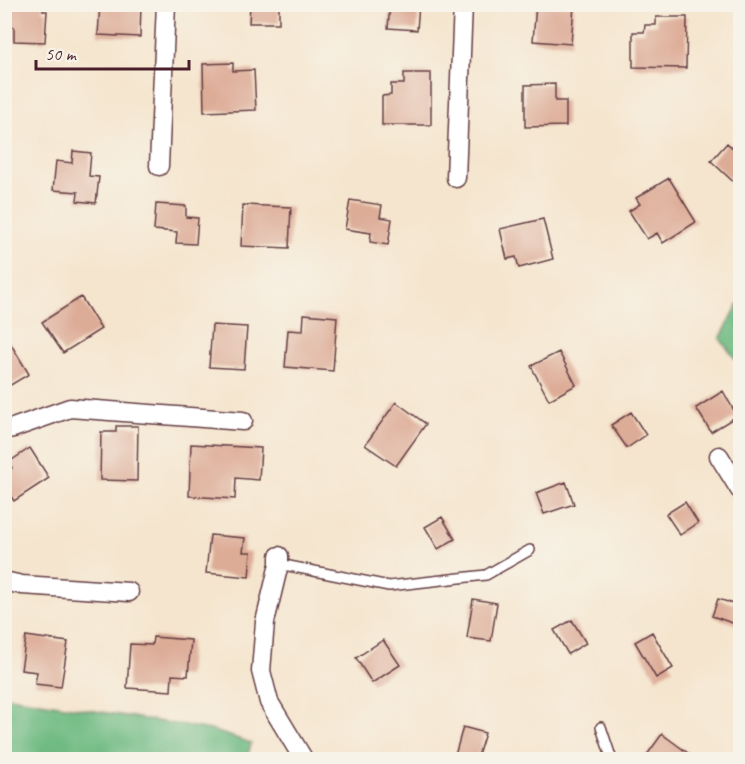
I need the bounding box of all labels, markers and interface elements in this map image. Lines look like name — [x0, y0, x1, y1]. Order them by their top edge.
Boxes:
scale bar — [36, 33, 189, 71]
text: 50 m — [45, 43, 78, 65]

